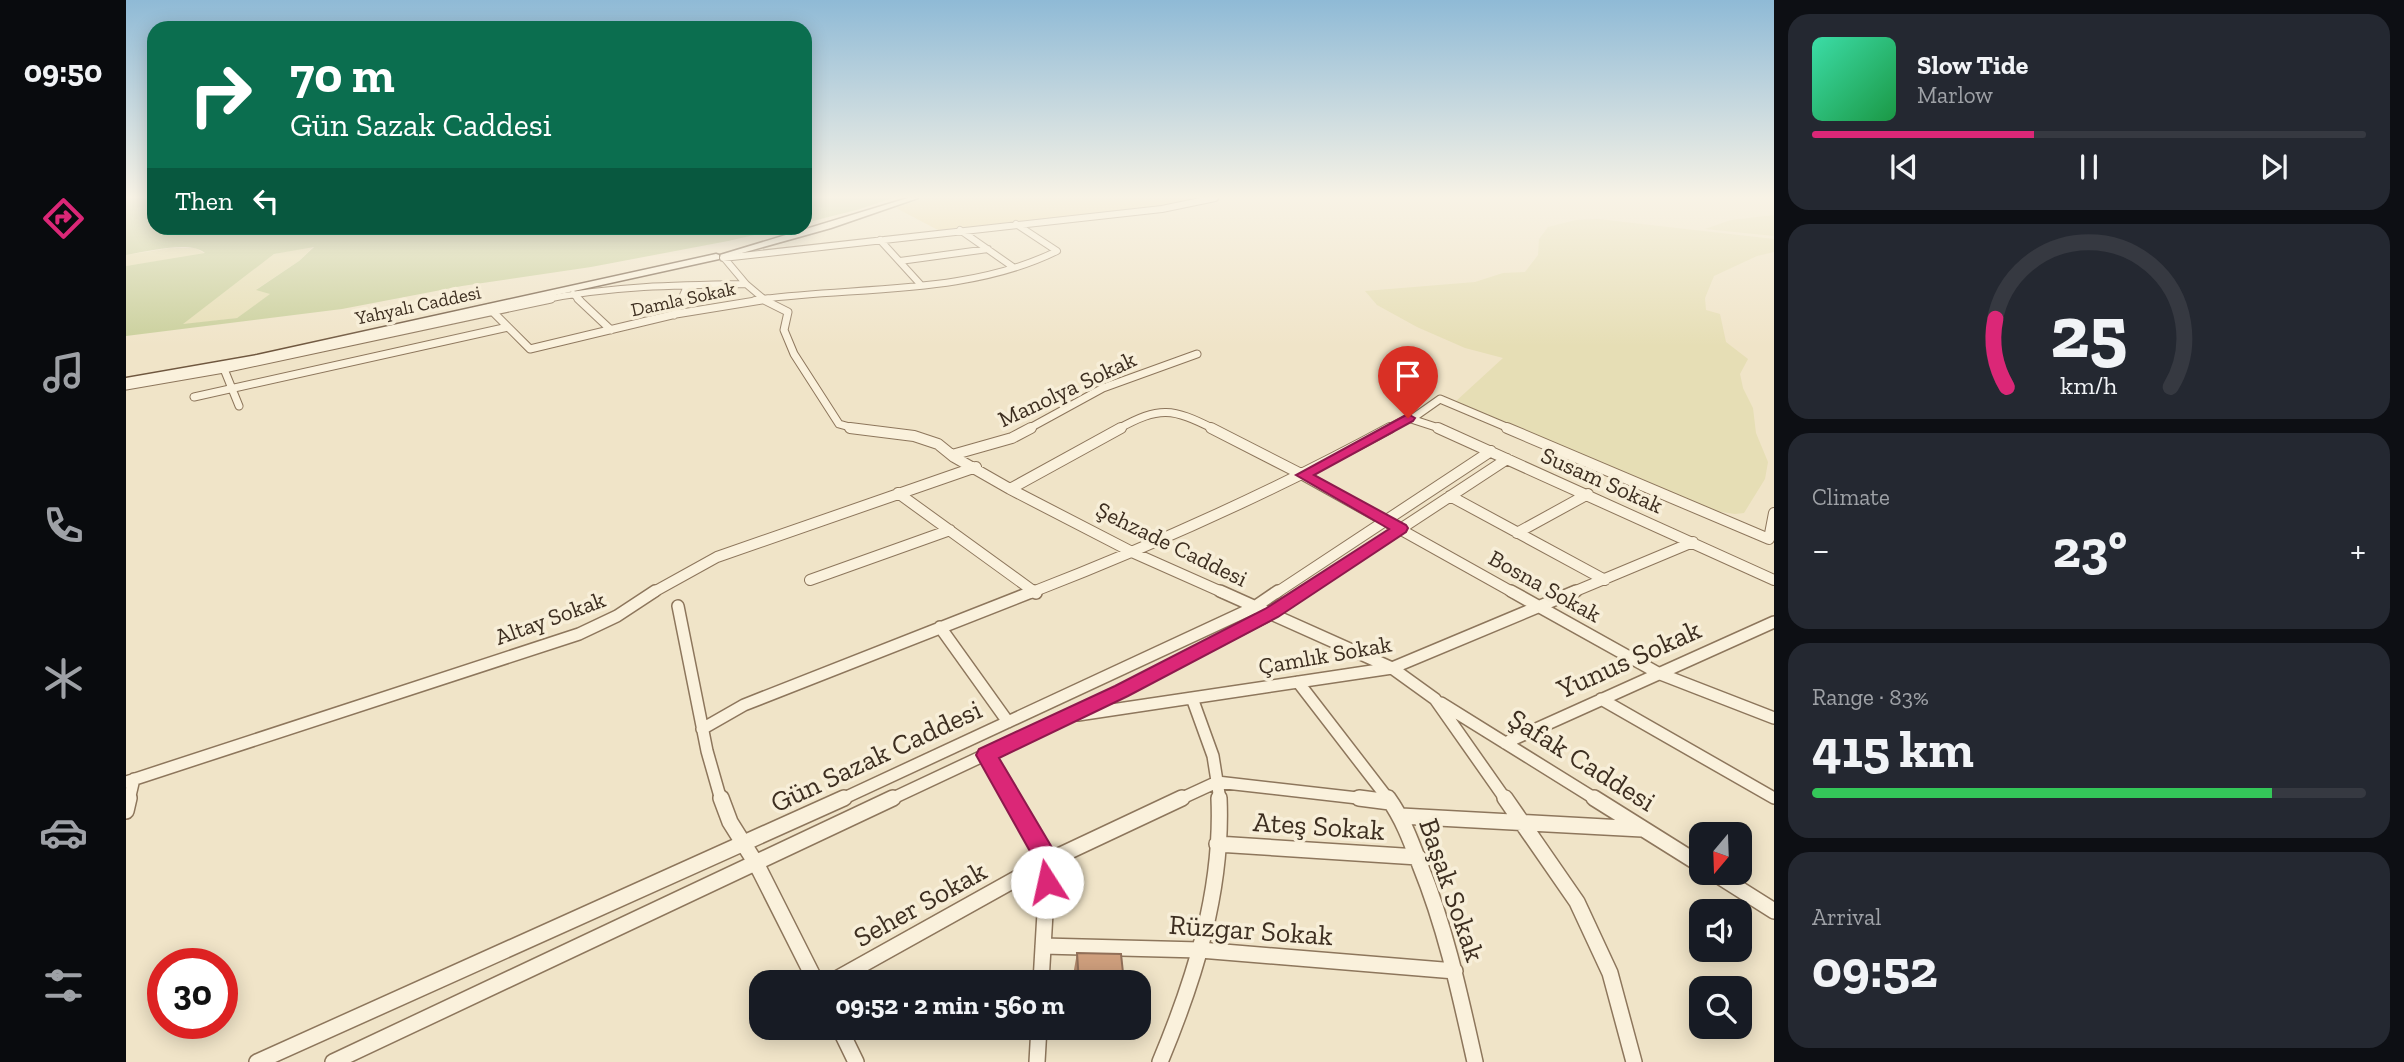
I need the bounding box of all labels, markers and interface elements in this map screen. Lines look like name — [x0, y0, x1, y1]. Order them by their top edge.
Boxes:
text: 70 m — [290, 46, 395, 105]
icon: right — [175, 49, 266, 140]
text: Slow Tide — [1917, 49, 2028, 81]
text: 09:50 — [24, 52, 102, 90]
text: Marlow — [1917, 81, 1993, 109]
text: Gün Sazak Caddesi — [290, 106, 552, 144]
icon: previous — [1885, 148, 1923, 186]
icon: pause — [2070, 148, 2108, 186]
icon: next — [2255, 148, 2293, 186]
icon: left — [247, 182, 285, 220]
text: Then — [175, 185, 233, 217]
icon: directions — [39, 194, 88, 243]
street label: Damla Sokak — [629, 277, 737, 321]
street label: Yahyalı Caddesi — [352, 280, 483, 330]
text: 25 — [2050, 289, 2128, 377]
street label: Manolya Sokak — [993, 345, 1141, 433]
pin — [1378, 346, 1438, 418]
icon: music — [39, 348, 88, 397]
icon: arrive — [1389, 357, 1427, 395]
text: km/h — [2060, 370, 2118, 400]
street label: Susam Sokak — [1537, 441, 1667, 519]
text: Climate — [1812, 483, 1890, 511]
street label: Şehzade Caddesi — [1092, 495, 1252, 593]
icon: phone — [39, 501, 88, 550]
text: 23° — [2053, 518, 2127, 580]
text: − — [1812, 527, 1830, 573]
text: + — [2350, 527, 2366, 573]
street label: Bosna Sokak — [1484, 544, 1606, 628]
street label: Altay Sokak — [491, 585, 609, 651]
street label: Yunus Sokak — [1551, 612, 1706, 706]
street label: Çamlık Sokak — [1256, 630, 1394, 680]
icon: climate — [39, 654, 88, 703]
text: Range · 83% — [1812, 683, 1929, 711]
street label: Gün Sazak Caddesi — [765, 693, 987, 819]
street label: Şafak Caddesi — [1502, 702, 1662, 818]
text: 415 km — [1812, 718, 1974, 780]
street label: Ateş Sokak — [1252, 805, 1386, 847]
icon: car — [39, 808, 88, 857]
street label: Başak Sokak — [1412, 814, 1492, 966]
north arrow — [1689, 822, 1752, 886]
map controls — [1689, 822, 1752, 1039]
position arrow — [1010, 845, 1084, 919]
street label: Seher Sokak — [848, 854, 992, 954]
button: sound — [1689, 899, 1752, 962]
text: Arrival — [1812, 903, 1881, 931]
street label: Rüzgar Sokak — [1168, 908, 1335, 952]
text: 09:52 — [1812, 938, 1938, 1000]
speed limit sign: 30 — [147, 948, 238, 1039]
icon: filters — [39, 961, 88, 1010]
button: search — [1689, 976, 1752, 1039]
text: 09:52 · 2 min · 560 m — [835, 989, 1065, 1021]

